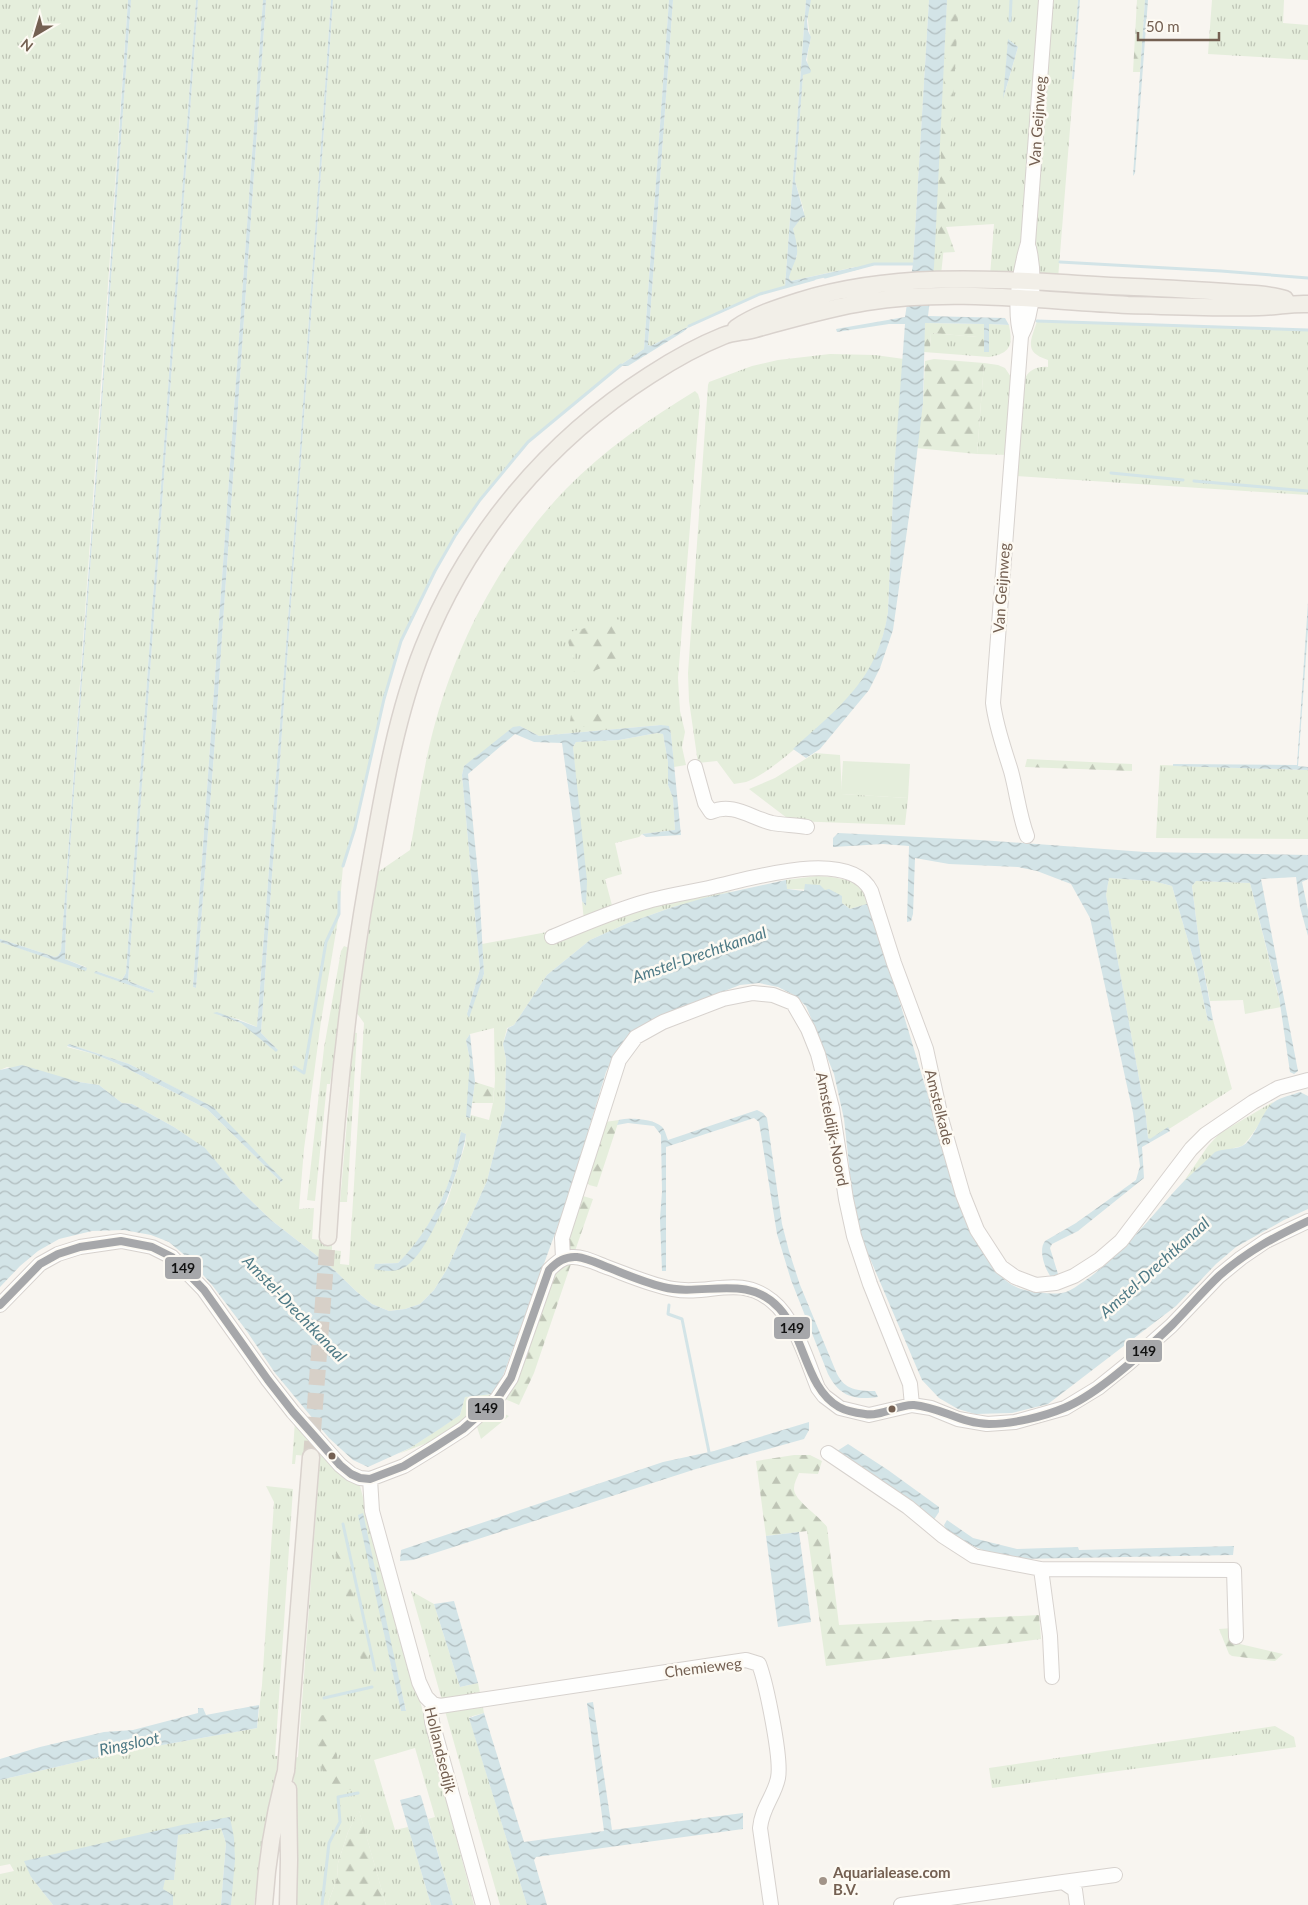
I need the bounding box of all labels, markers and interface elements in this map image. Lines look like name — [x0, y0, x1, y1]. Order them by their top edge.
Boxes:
north arrow — [10, 10, 60, 60]
scale bar — [1138, 10, 1219, 42]
text: 50 m — [1146, 17, 1180, 35]
text: N — [17, 36, 36, 56]
street label: Van Geijnweg — [1025, 75, 1049, 167]
street label: Van Geijnweg — [989, 542, 1013, 634]
water label: Amstel-Drechtkanaal — [628, 922, 769, 986]
street label: Amstelkade — [922, 1067, 958, 1147]
street label: Amsteldijk-Noord — [813, 1070, 853, 1188]
water label: Amstel-Drechtkanaal — [1095, 1213, 1213, 1322]
water label: Amstel-Drechtkanaal — [239, 1250, 351, 1365]
line badge: 149 — [164, 1256, 202, 1280]
text: 149 — [171, 1259, 195, 1276]
line badge: 149 — [773, 1316, 811, 1340]
text: 149 — [780, 1319, 804, 1336]
line badge: 149 — [1125, 1339, 1163, 1363]
text: 149 — [1132, 1342, 1156, 1359]
line badge: 149 — [467, 1397, 505, 1421]
text: 149 — [474, 1399, 498, 1416]
unlabelled marker — [887, 1404, 897, 1414]
unlabelled marker — [327, 1451, 337, 1461]
street label: Chemieweg — [663, 1653, 743, 1681]
street label: Hollandsedijk — [422, 1705, 461, 1796]
water label: Ringsloot — [97, 1727, 161, 1759]
place label: Aquarialease.com B.V. — [832, 1863, 951, 1898]
marker: Aquarialease.com B.V. — [817, 1875, 829, 1887]

